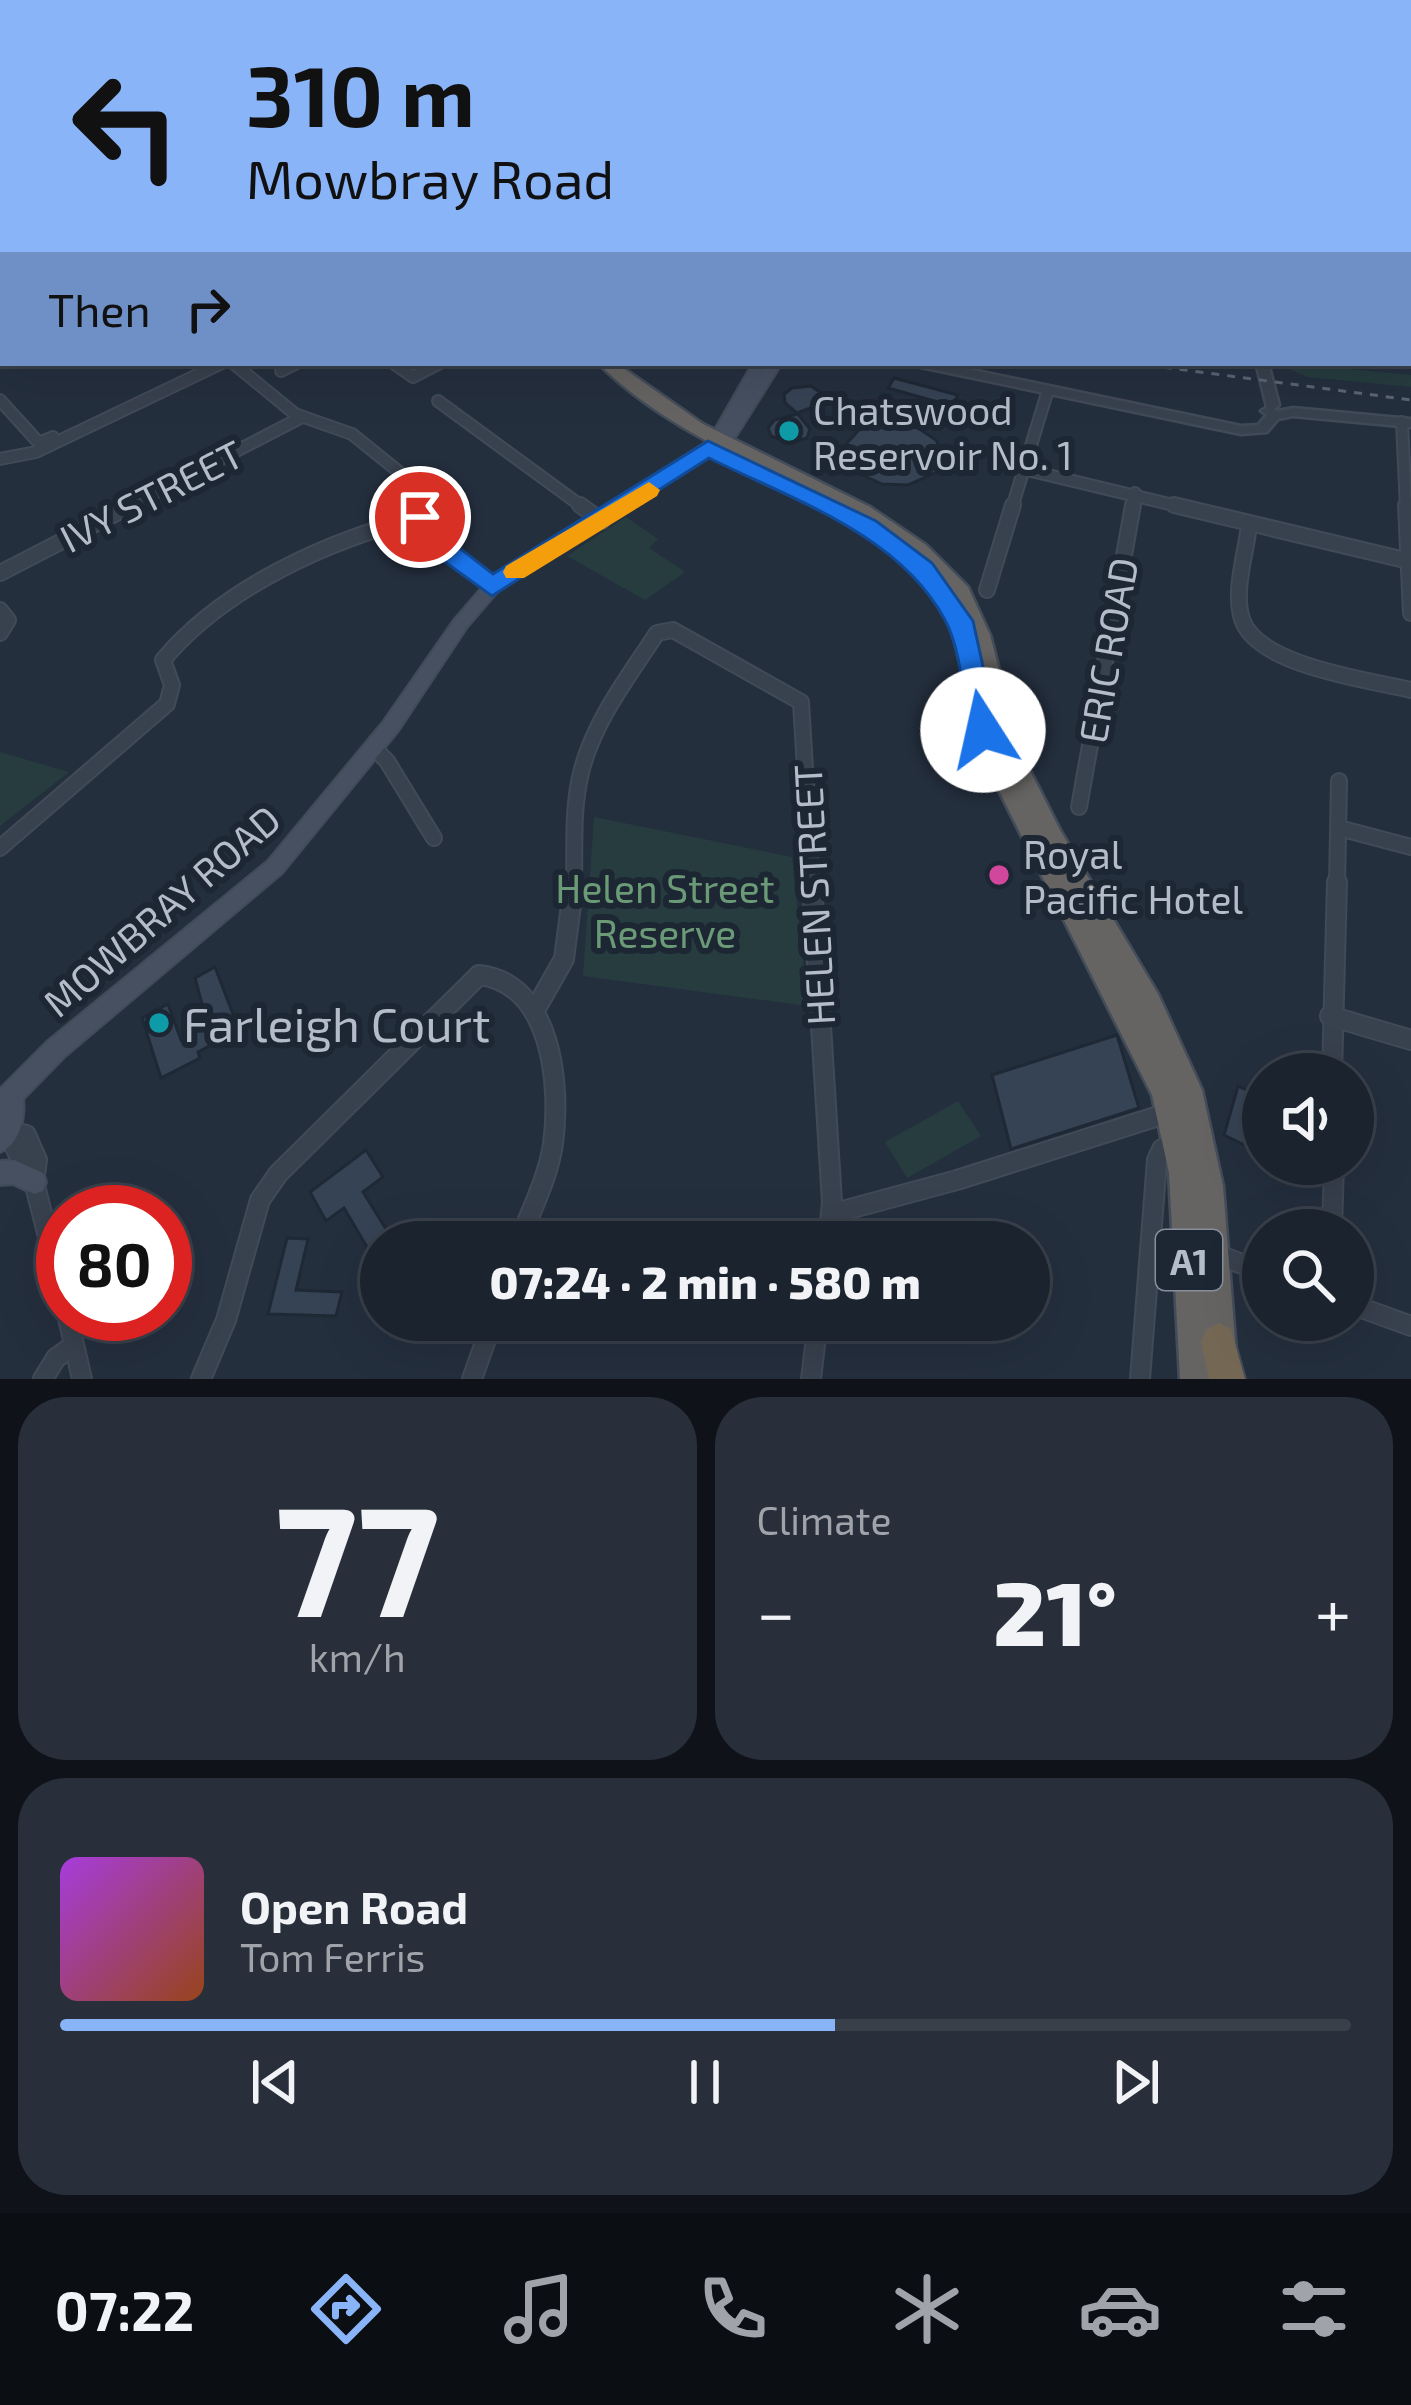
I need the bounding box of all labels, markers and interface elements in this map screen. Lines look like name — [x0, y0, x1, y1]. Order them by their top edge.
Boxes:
text: 310 m — [246, 43, 475, 144]
icon: left — [48, 48, 204, 204]
text: Mowbray Road — [246, 145, 614, 210]
icon: right — [175, 276, 241, 342]
text: Then — [48, 282, 151, 336]
place label: Chatswood Reservoir No. 1 — [813, 386, 1073, 478]
marker: Chatswood Reservoir No. 1 — [776, 418, 802, 444]
street label: IVY STREET — [52, 429, 250, 561]
pin — [369, 466, 471, 568]
icon: arrive — [387, 484, 453, 550]
street label: ERIC ROAD — [1068, 554, 1146, 746]
position arrow — [920, 667, 1046, 793]
street label: HELEN STREET — [783, 763, 843, 1027]
street label: MOWBRAY ROAD — [33, 795, 289, 1025]
place label: Royal Pacific Hotel — [1023, 830, 1243, 922]
marker: Royal Pacific Hotel — [986, 862, 1012, 888]
park label: Helen Street Reserve — [555, 864, 775, 956]
place label: Farleigh Court — [183, 994, 490, 1052]
marker: Farleigh Court — [146, 1010, 172, 1036]
map controls — [1242, 1053, 1374, 1341]
button: sound — [1242, 1053, 1374, 1185]
speed limit sign: 80 — [36, 1185, 192, 1341]
button: search — [1242, 1209, 1374, 1341]
road number: A1 — [1156, 1230, 1222, 1290]
text: 07:24 · 2 min · 580 m — [489, 1254, 921, 1308]
text: 77 — [275, 1461, 440, 1648]
text: Climate — [757, 1496, 891, 1543]
text: 21° — [993, 1556, 1117, 1664]
text: − — [757, 1571, 795, 1650]
text: + — [1315, 1571, 1351, 1650]
text: km/h — [309, 1633, 406, 1680]
text: Open Road — [240, 1879, 468, 1933]
text: Tom Ferris — [240, 1933, 425, 1980]
icon: previous — [242, 2049, 308, 2115]
icon: pause — [672, 2049, 738, 2115]
icon: next — [1103, 2049, 1169, 2115]
icon: directions — [304, 2267, 388, 2351]
icon: music — [497, 2267, 581, 2351]
icon: phone — [691, 2267, 775, 2351]
icon: climate — [885, 2267, 969, 2351]
icon: car — [1078, 2267, 1162, 2351]
icon: filters — [1272, 2267, 1356, 2351]
text: 07:22 — [55, 2277, 194, 2342]

